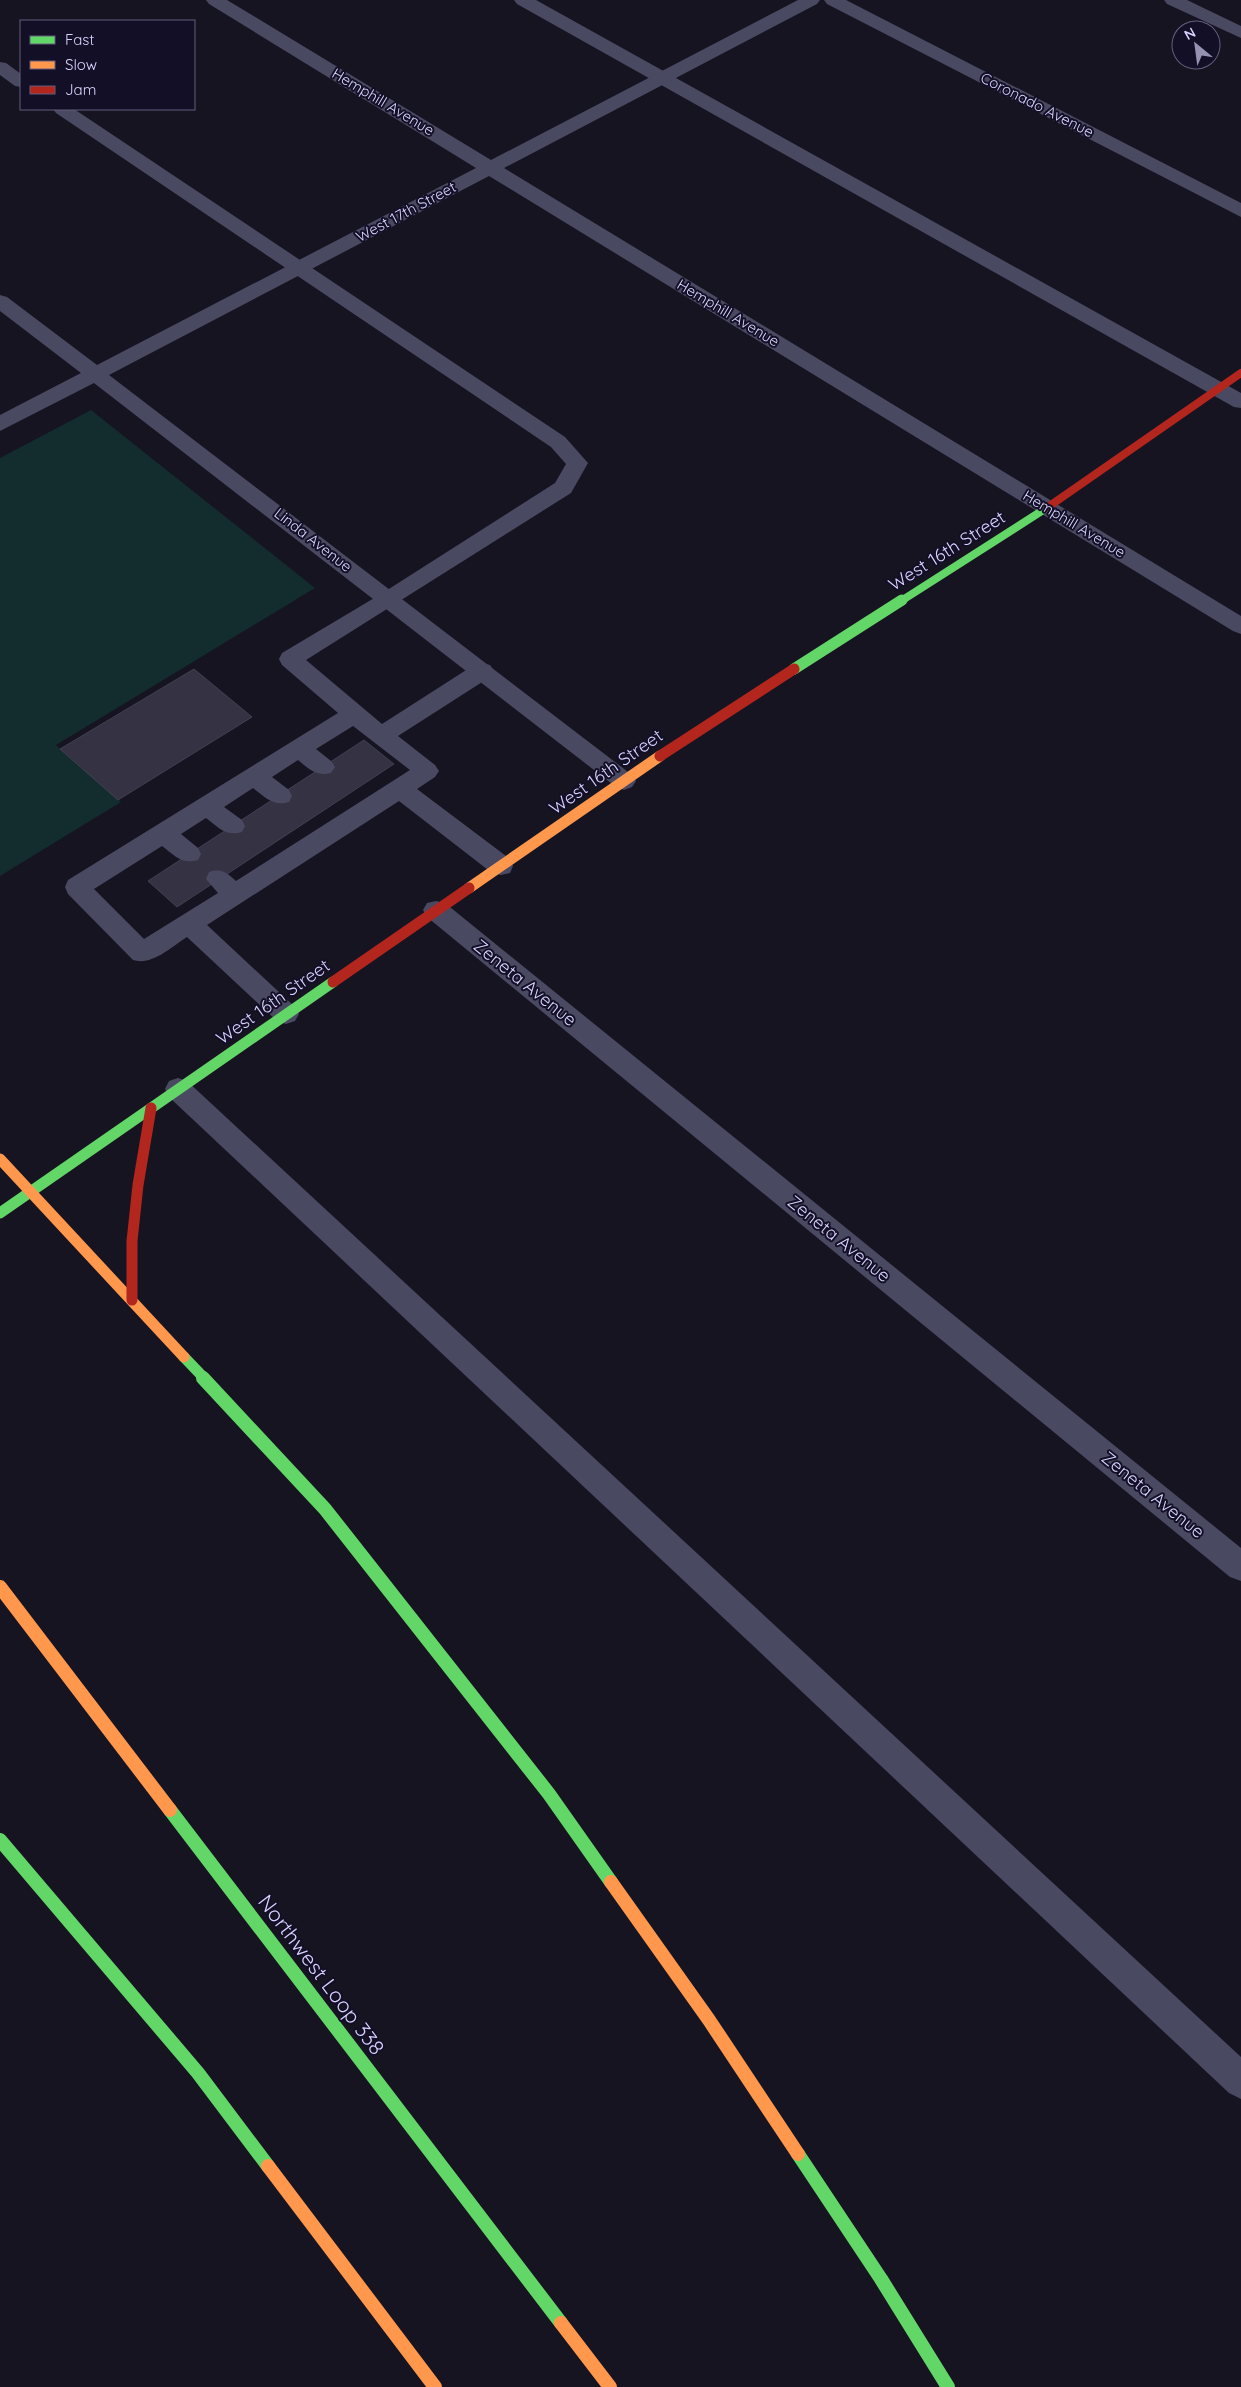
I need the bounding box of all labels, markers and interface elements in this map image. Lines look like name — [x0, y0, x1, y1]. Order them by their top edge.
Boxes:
legend — [20, 20, 195, 110]
north arrow — [1171, 20, 1221, 70]
text: N — [1181, 23, 1199, 44]
text: Fast — [65, 30, 94, 49]
text: Slow — [65, 55, 97, 74]
street label: Hemphill Avenue — [329, 64, 438, 140]
street label: Coronado Avenue — [977, 68, 1097, 141]
text: Jam — [65, 80, 96, 99]
street label: West 17th Street — [352, 177, 459, 246]
street label: Hemphill Avenue — [674, 275, 783, 351]
street label: Hemphill Avenue — [1020, 486, 1129, 562]
street label: Linda Avenue — [271, 503, 356, 576]
street label: West 16th Street — [884, 505, 1009, 596]
street label: West 16th Street — [544, 724, 667, 819]
street label: Zeneta Avenue — [469, 934, 581, 1031]
street label: West 16th Street — [211, 954, 334, 1049]
street label: Zeneta Avenue — [783, 1190, 895, 1287]
street label: Zeneta Avenue — [1097, 1446, 1209, 1543]
street label: Northwest Loop 338 — [253, 1889, 391, 2060]

